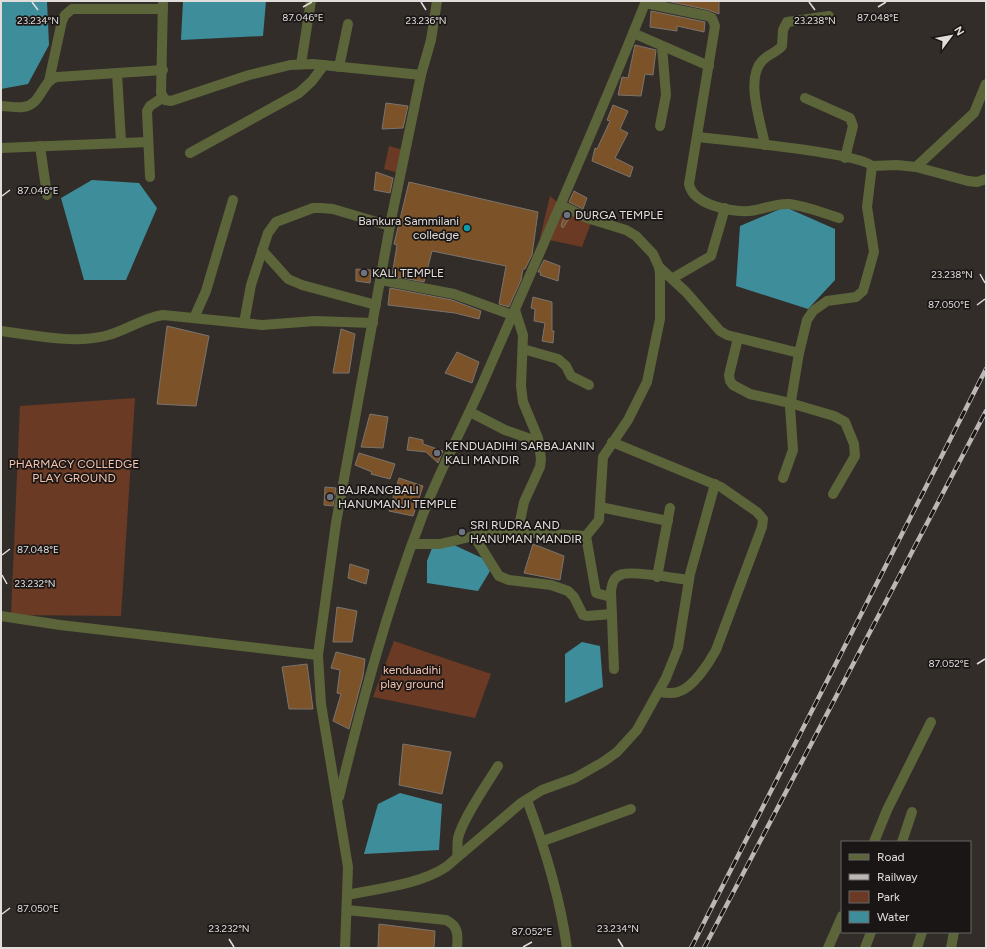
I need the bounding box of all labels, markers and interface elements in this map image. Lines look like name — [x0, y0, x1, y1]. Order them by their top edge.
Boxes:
text: 87.046°E — [282, 11, 324, 24]
text: 87.048°E — [857, 11, 899, 24]
text: 23.234°N — [17, 14, 59, 27]
text: 23.236°N — [405, 14, 447, 27]
text: 23.238°N — [794, 14, 836, 27]
north arrow — [931, 16, 971, 56]
text: N — [951, 24, 967, 38]
text: 87.046°E — [17, 184, 59, 197]
place label: DURGA TEMPLE — [575, 208, 664, 222]
marker: DURGA TEMPLE — [562, 210, 572, 220]
place label: Bankura Sammilani colledge — [358, 214, 459, 242]
marker: Bankura Sammilani colledge — [462, 223, 472, 233]
place label: KALI TEMPLE — [372, 266, 444, 280]
marker: KALI TEMPLE — [359, 268, 369, 278]
text: 23.238°N — [931, 268, 973, 281]
text: 87.050°E — [928, 298, 970, 311]
place label: KENDUADIHI SARBAJANIN KALI MANDIR — [445, 439, 595, 467]
marker: KENDUADIHI SARBAJANIN KALI MANDIR — [432, 448, 442, 458]
park label: PHARMACY COLLEDGE PLAY GROUND — [9, 457, 139, 485]
place label: BAJRANGBALI HANUMANJI TEMPLE — [338, 483, 457, 511]
marker: BAJRANGBALI HANUMANJI TEMPLE — [325, 492, 335, 502]
place label: SRI RUDRA AND HANUMAN MANDIR — [470, 518, 582, 546]
marker: SRI RUDRA AND HANUMAN MANDIR — [457, 527, 467, 537]
text: 87.048°E — [17, 543, 59, 556]
text: 23.232°N — [14, 577, 56, 590]
text: 87.052°E — [929, 657, 970, 670]
park label: kenduadihi play ground — [380, 663, 444, 691]
legend — [841, 841, 971, 933]
text: Road — [877, 850, 905, 864]
text: Railway — [877, 870, 918, 884]
text: Park — [877, 890, 900, 904]
text: 87.050°E — [17, 902, 59, 915]
text: Water — [877, 910, 909, 924]
text: 23.232°N — [208, 922, 250, 935]
text: 23.234°N — [597, 922, 639, 935]
text: 87.052°E — [512, 925, 553, 938]

